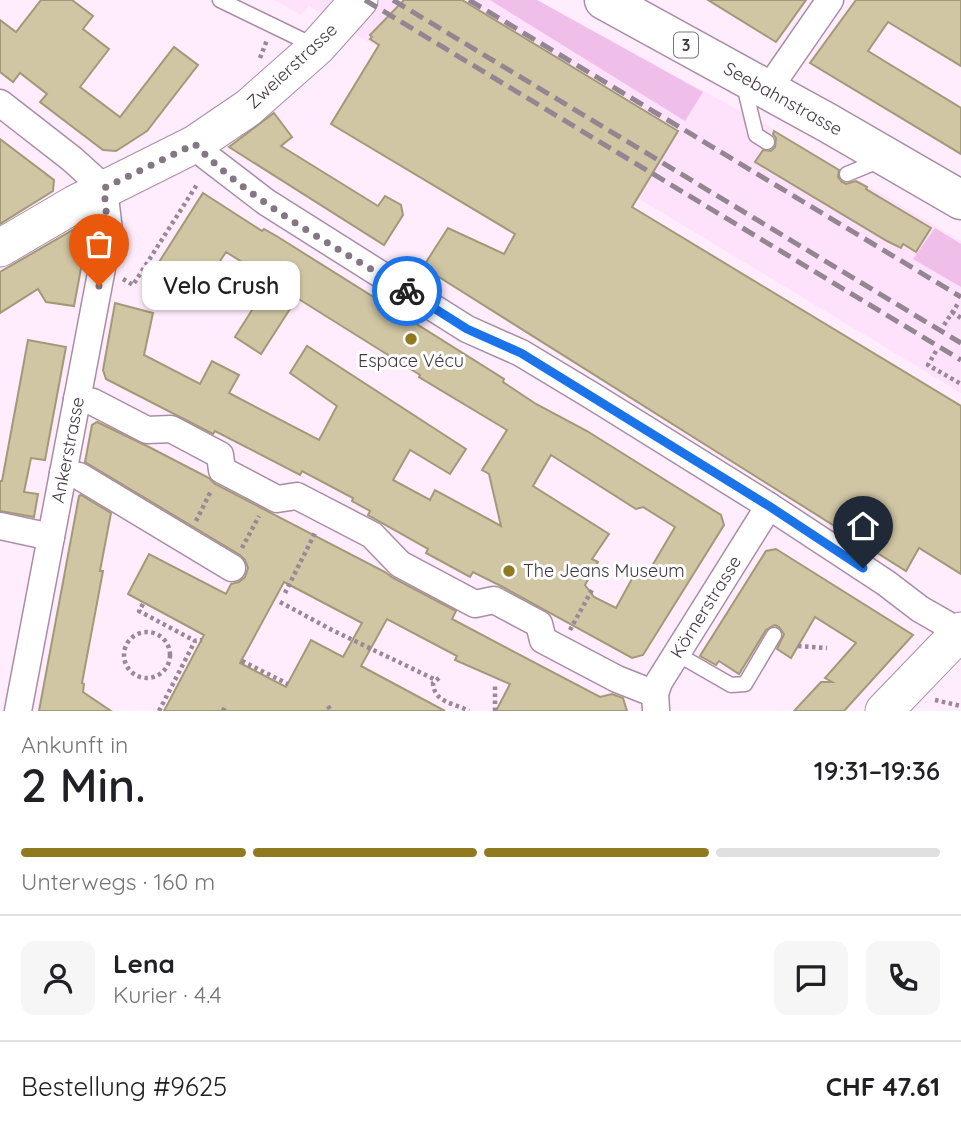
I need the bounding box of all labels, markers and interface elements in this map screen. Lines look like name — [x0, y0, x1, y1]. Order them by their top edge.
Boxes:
street label: Zweierstrasse — [242, 18, 342, 113]
road number: 3 — [674, 32, 698, 58]
street label: Seebahnstrasse — [720, 56, 847, 141]
pin — [69, 214, 129, 286]
icon: bag — [80, 225, 118, 263]
courier — [372, 256, 442, 326]
callout: Velo Crush — [141, 262, 298, 310]
text: Velo Crush — [163, 271, 279, 300]
icon: bike — [388, 272, 426, 310]
marker: Espace Vécu — [403, 331, 419, 347]
place label: Espace Vécu — [358, 349, 464, 372]
street label: Ankerstrasse — [46, 395, 89, 505]
pin — [833, 496, 893, 568]
icon: home — [844, 507, 882, 545]
street label: Körnerstrasse — [665, 551, 746, 662]
place label: The Jeans Museum — [523, 559, 685, 582]
marker: The Jeans Museum — [501, 563, 517, 579]
text: Ankunft in — [21, 730, 128, 759]
text: 19:31–19:36 — [814, 754, 940, 787]
text: 2 Min. — [21, 756, 146, 814]
text: Unterwegs · 160 m — [21, 867, 215, 896]
button: person — [21, 941, 95, 1015]
button: chat — [774, 941, 848, 1015]
button: phone — [866, 941, 940, 1015]
text: Lena — [113, 947, 175, 980]
text: Kurier · 4.4 — [113, 980, 222, 1009]
text: Bestellung #9625 — [21, 1070, 227, 1103]
text: CHF 47.61 — [826, 1070, 940, 1103]

